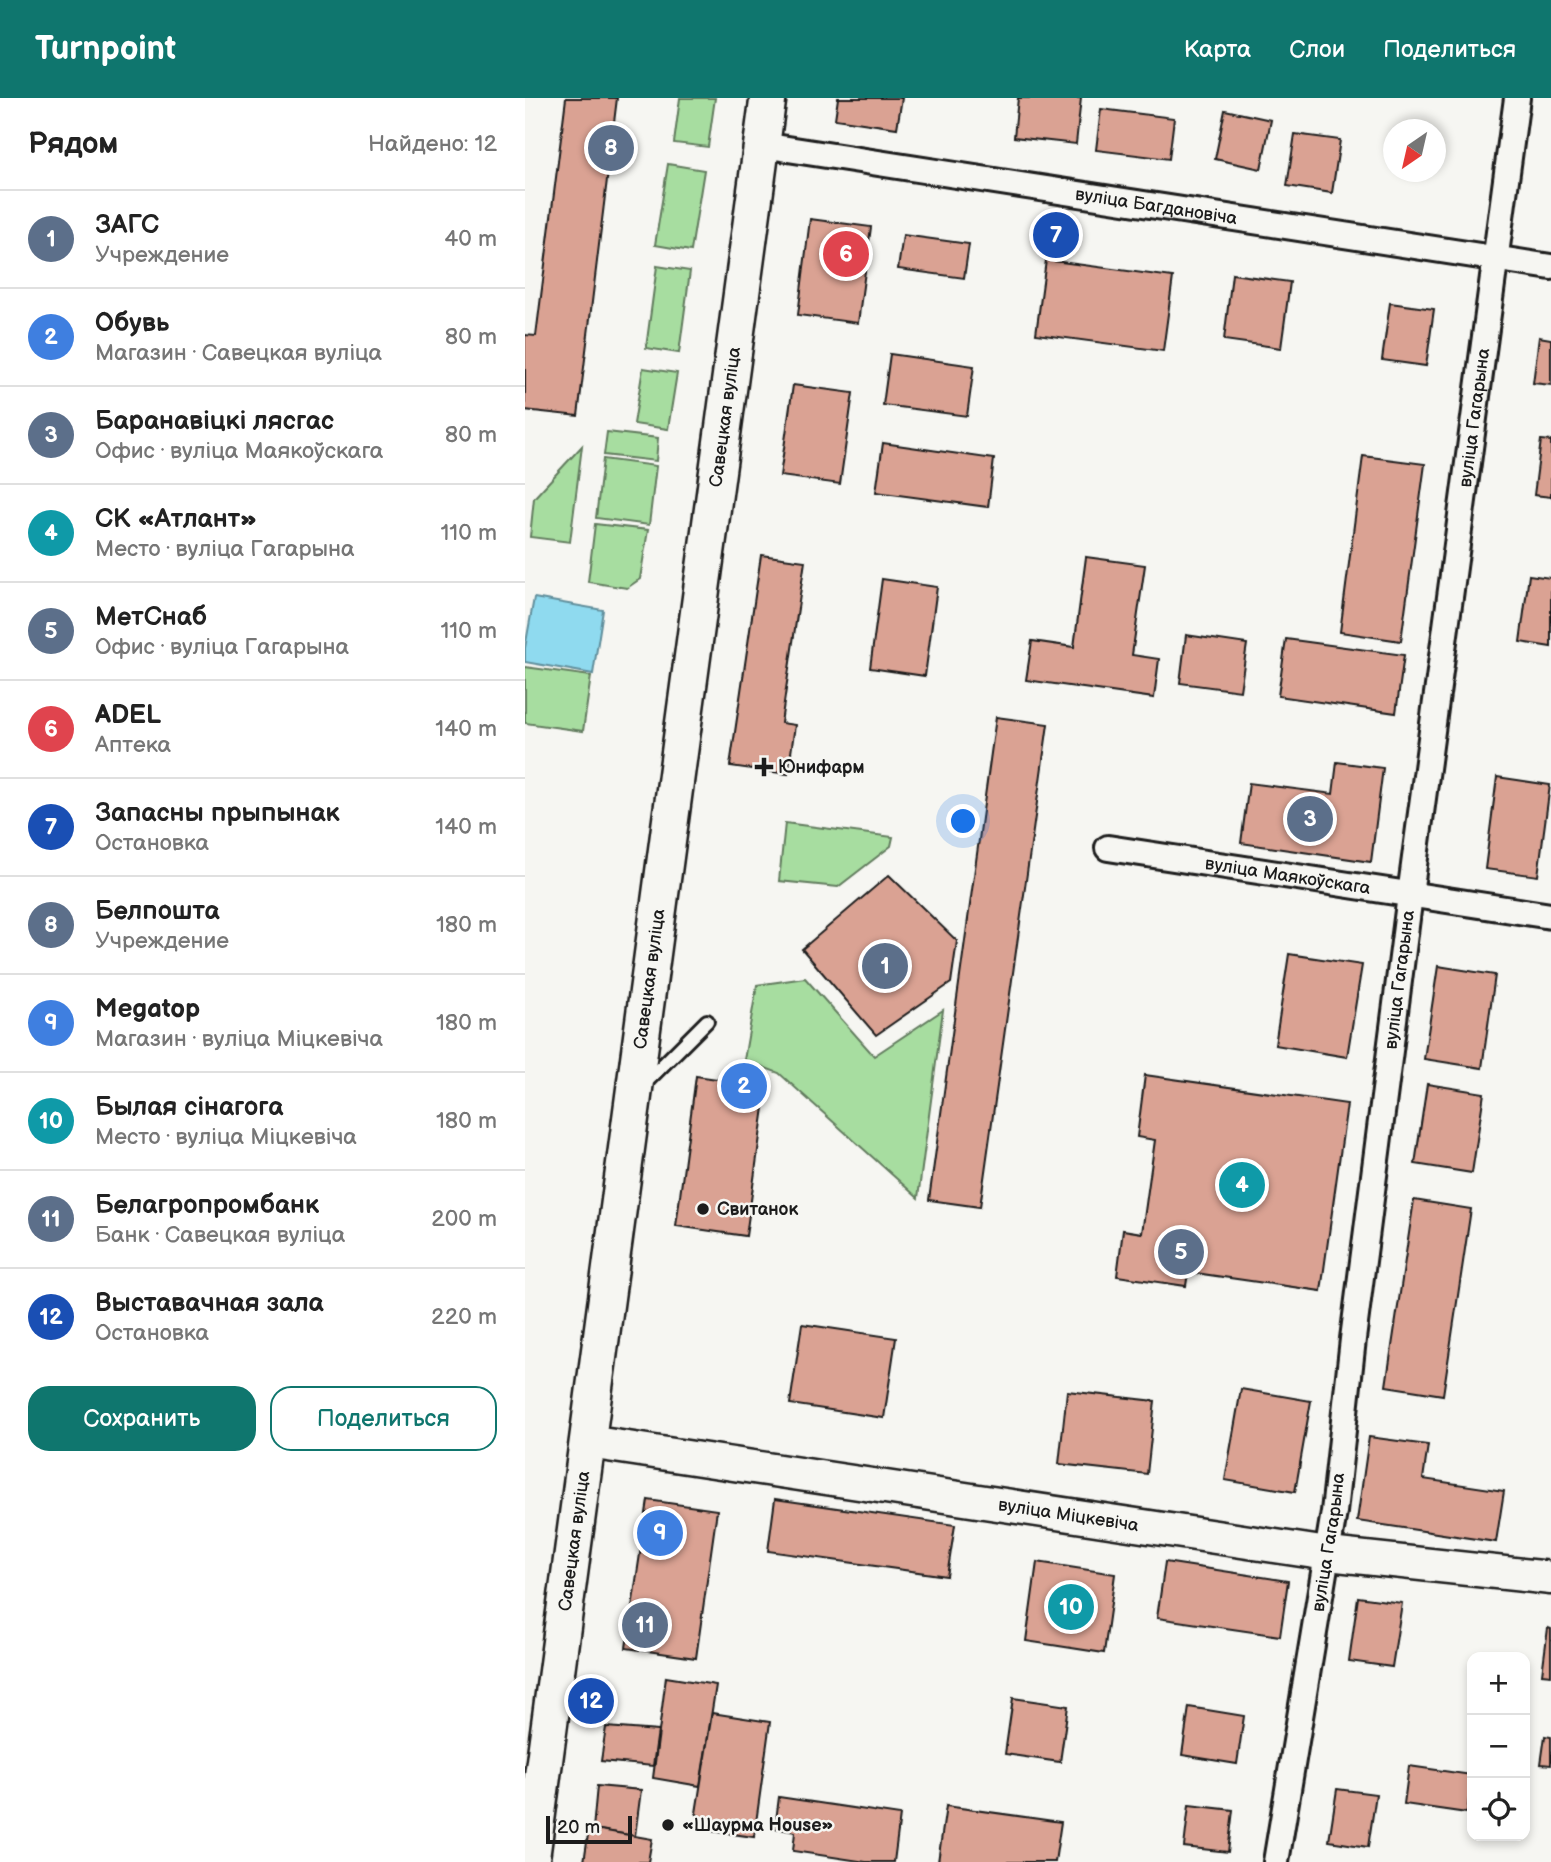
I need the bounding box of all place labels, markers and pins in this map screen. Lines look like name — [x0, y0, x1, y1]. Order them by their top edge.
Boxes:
pin: 8 — [588, 122, 634, 174]
pin: 7 — [1033, 209, 1079, 261]
pin: 6 — [823, 228, 869, 280]
place label: Юнифарм — [778, 757, 865, 778]
marker: Юнифарм — [756, 759, 772, 775]
pin: 3 — [1287, 793, 1333, 845]
pin: 1 — [862, 940, 908, 992]
pin: 2 — [721, 1060, 767, 1112]
pin: 4 — [1219, 1159, 1265, 1211]
place label: Свитанок — [717, 1199, 798, 1220]
marker: Свитанок — [695, 1201, 711, 1217]
pin: 5 — [1158, 1226, 1204, 1278]
pin: 9 — [637, 1507, 683, 1559]
pin: 10 — [1048, 1581, 1094, 1633]
pin: 11 — [622, 1599, 668, 1651]
pin: 12 — [568, 1675, 614, 1727]
place label: «Шаурма House» — [682, 1815, 833, 1836]
marker: «Шаурма House» — [660, 1817, 676, 1833]

